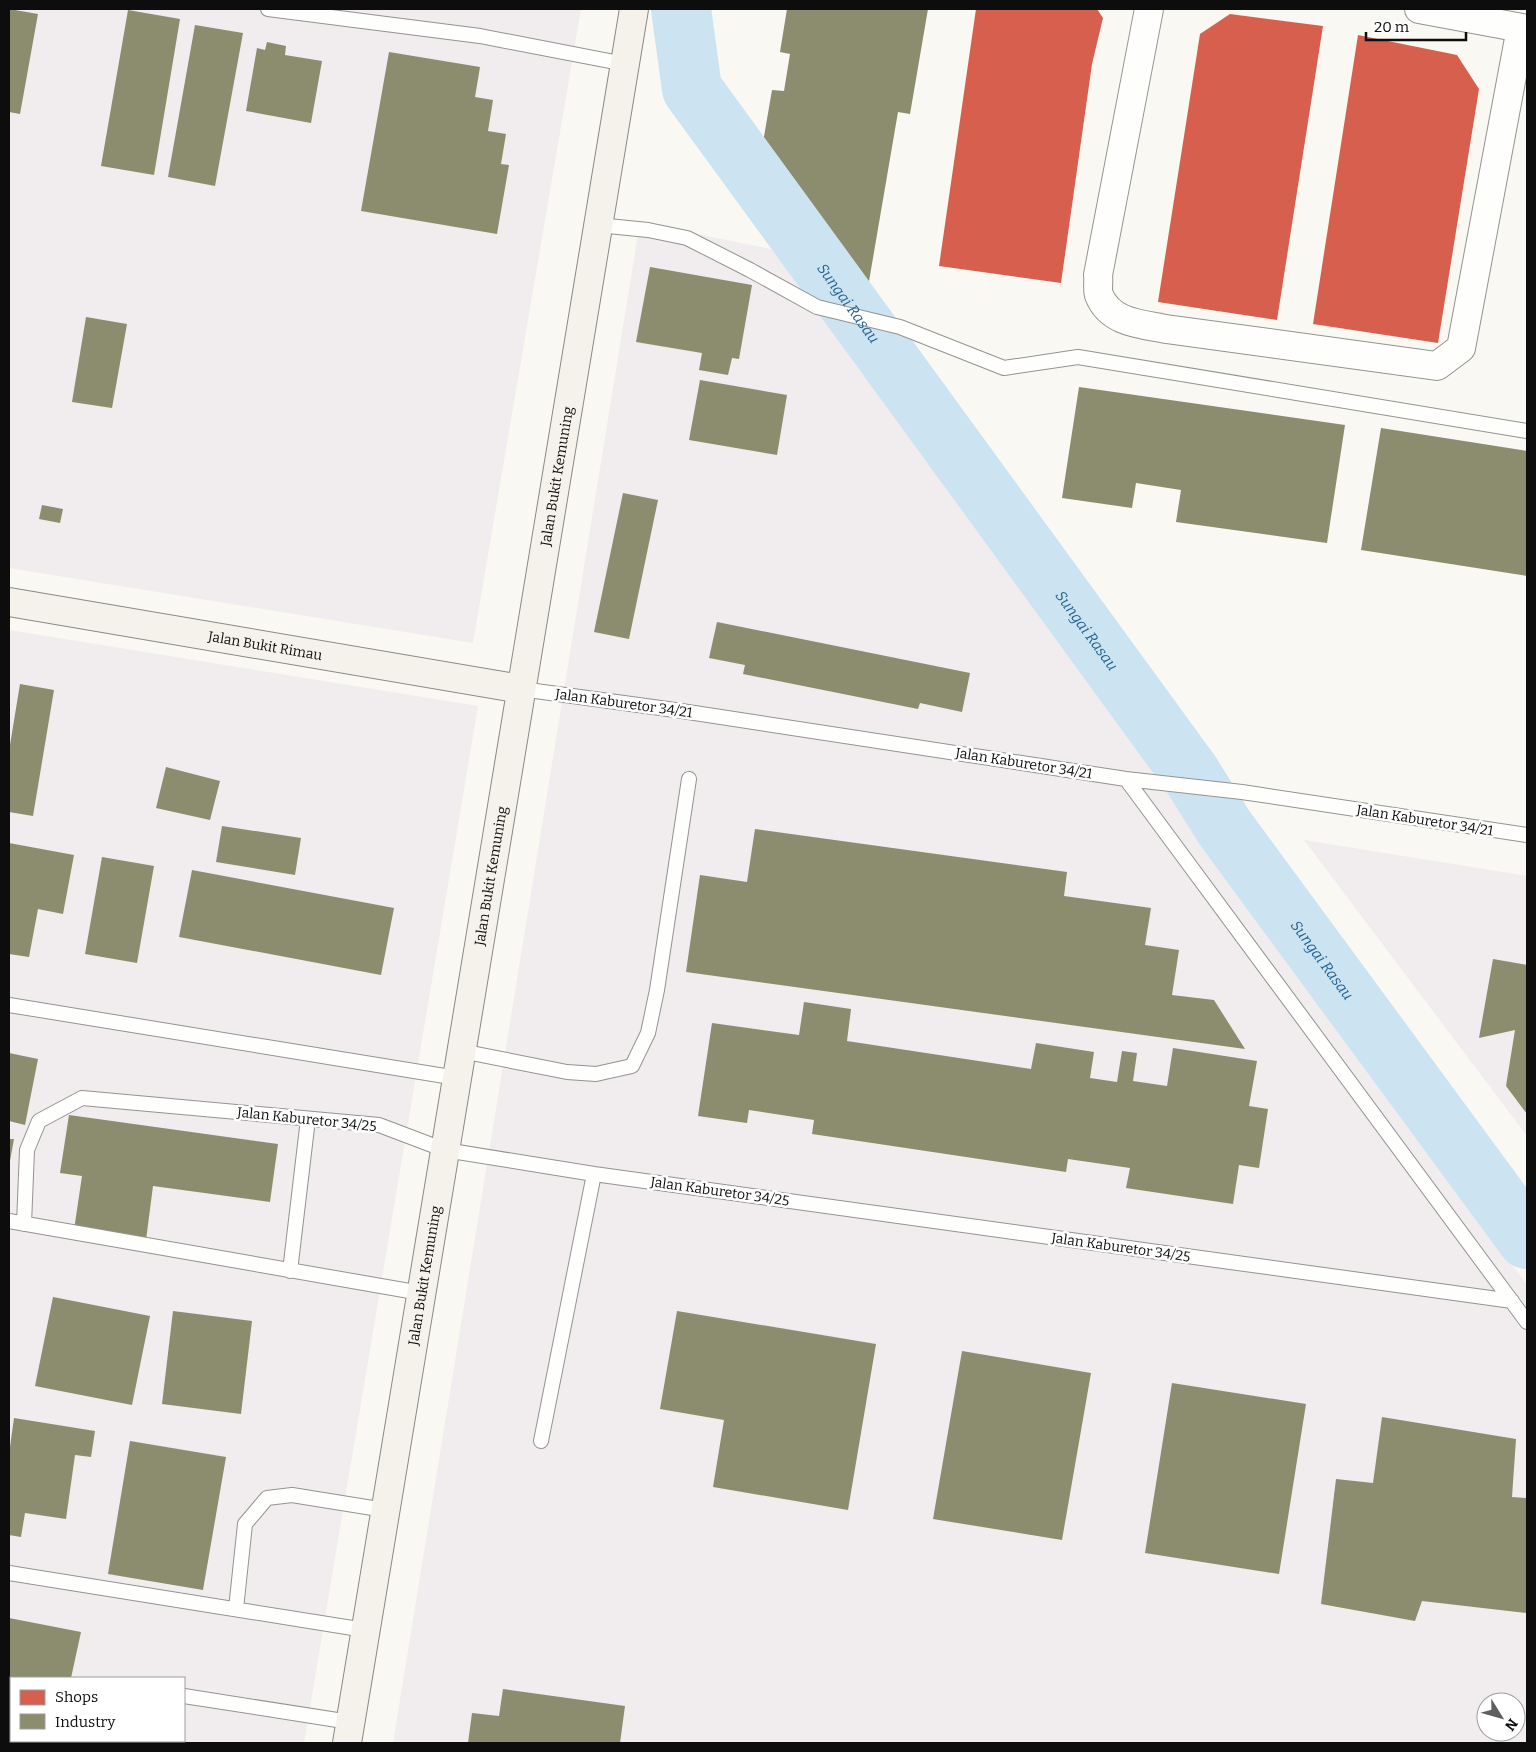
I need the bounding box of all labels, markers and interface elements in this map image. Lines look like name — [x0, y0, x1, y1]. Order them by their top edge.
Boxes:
scale bar — [1366, 10, 1466, 42]
text: 20 m — [1374, 18, 1410, 36]
water label: Sungai Rasau — [813, 260, 883, 347]
street label: Jalan Bukit Kemuning — [537, 405, 577, 548]
water label: Sungai Rasau — [1052, 587, 1122, 674]
street label: Jalan Bukit Rimau — [206, 628, 324, 664]
street label: Jalan Kaburetor 34/21 — [553, 685, 694, 722]
street label: Jalan Kaburetor 34/21 — [953, 744, 1094, 783]
street label: Jalan Kaburetor 34/21 — [1354, 801, 1495, 840]
street label: Jalan Bukit Kemuning — [471, 805, 511, 948]
water label: Sungai Rasau — [1287, 917, 1357, 1003]
street label: Jalan Kaburetor 34/25 — [235, 1104, 377, 1135]
street label: Jalan Kaburetor 34/25 — [648, 1173, 790, 1210]
street label: Jalan Bukit Kemuning — [405, 1204, 445, 1348]
street label: Jalan Kaburetor 34/25 — [1049, 1229, 1191, 1266]
legend — [10, 1677, 185, 1742]
text: Shops — [55, 1688, 98, 1706]
north arrow — [1476, 1692, 1526, 1742]
text: Industry — [55, 1713, 115, 1731]
text: N — [1501, 1715, 1521, 1734]

